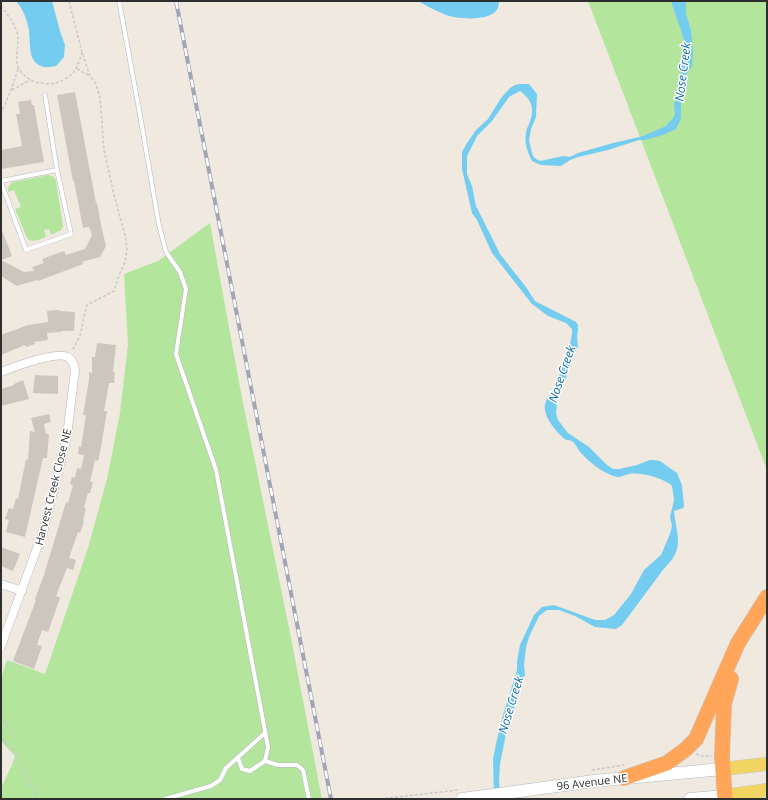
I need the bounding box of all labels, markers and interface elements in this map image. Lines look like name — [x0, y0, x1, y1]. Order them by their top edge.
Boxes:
water label: Nose Creek — [670, 40, 695, 102]
water label: Nose Creek — [544, 342, 580, 405]
street label: Harvest Creek Close NE — [31, 427, 74, 547]
water label: Nose Creek — [494, 673, 528, 736]
street label: 96 Avenue NE — [556, 770, 628, 793]

